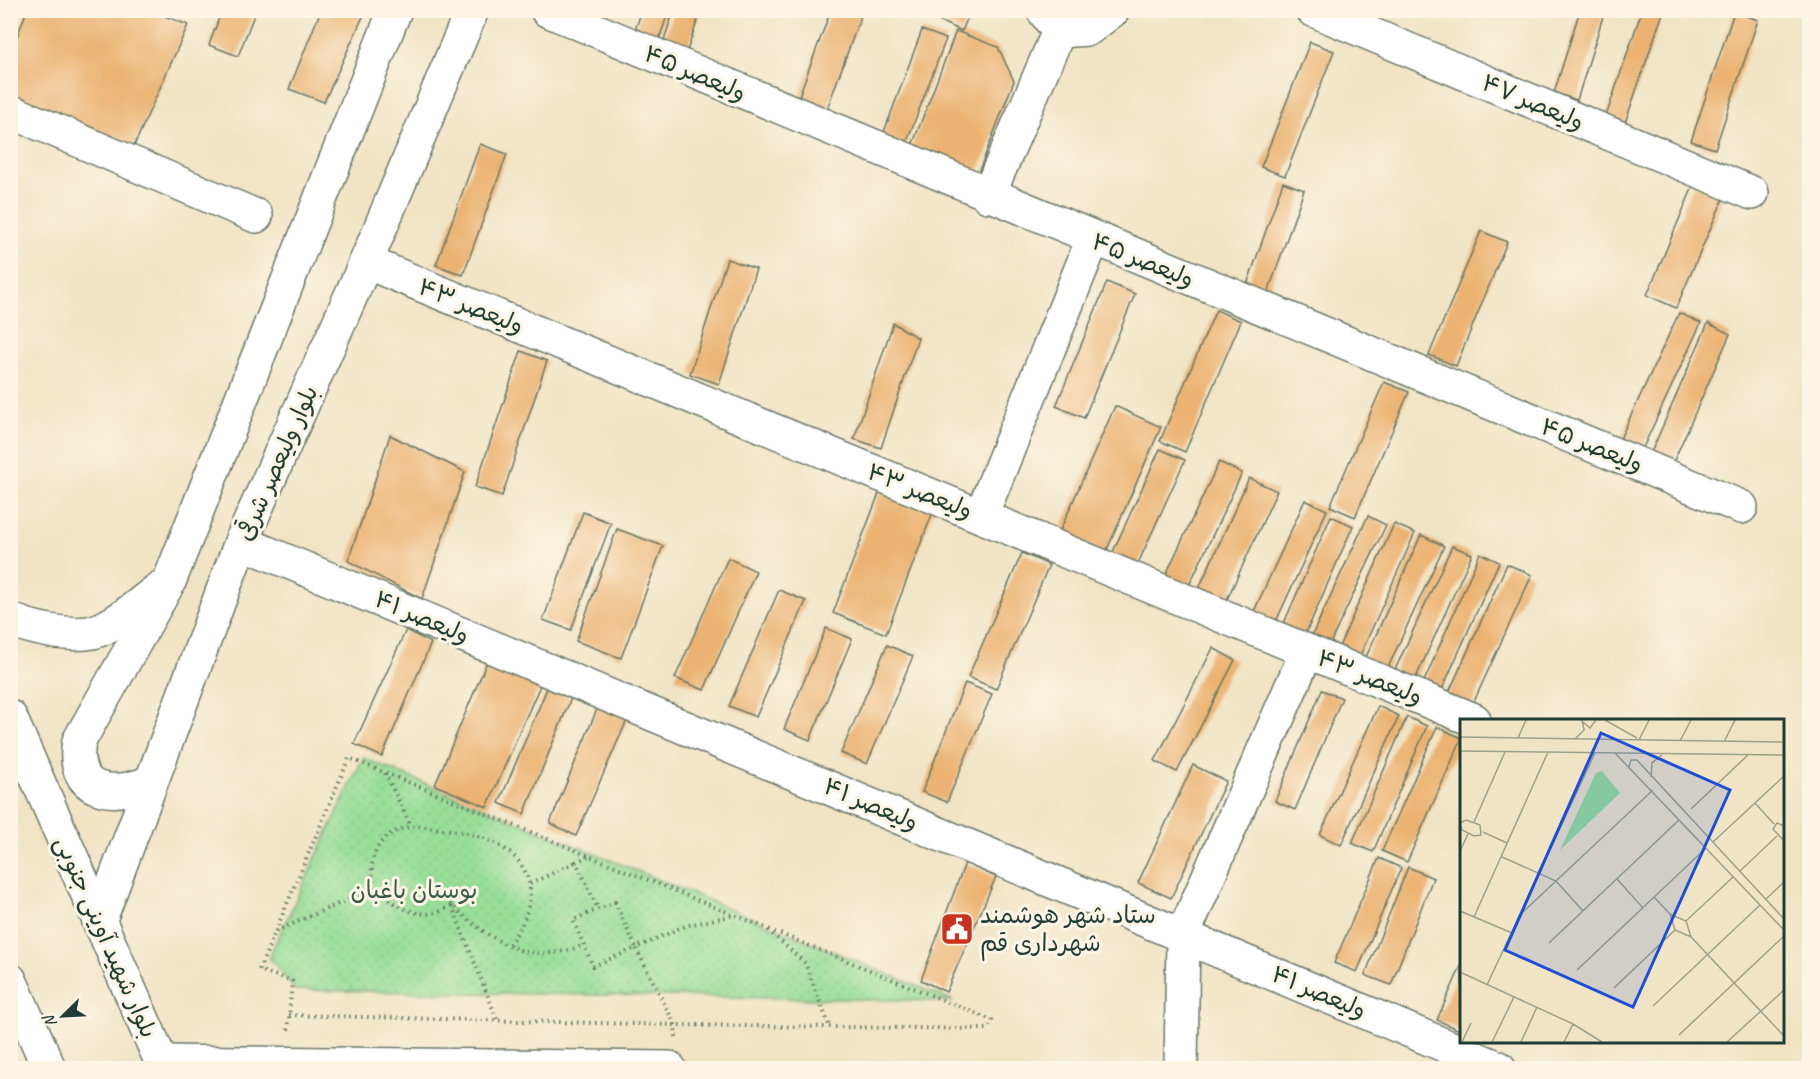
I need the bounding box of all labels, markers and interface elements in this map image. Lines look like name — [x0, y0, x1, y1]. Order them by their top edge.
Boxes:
street label: ولیعصر ۴۵ — [639, 38, 751, 108]
street label: ولیعصر ۴۷ — [1477, 67, 1589, 137]
street label: ولیعصر ۴۵ — [1087, 226, 1199, 294]
street label: ولیعصر ۴۳ — [414, 271, 528, 341]
street label: بلوار ولیعصر شرقی — [229, 381, 325, 545]
street label: ولیعصر ۴۵ — [1536, 411, 1648, 479]
street label: ولیعصر ۴۳ — [863, 456, 977, 526]
street label: ولیعصر ۴۱ — [370, 584, 474, 650]
street label: ولیعصر ۴۳ — [1313, 642, 1427, 712]
inset map — [1460, 719, 1784, 1043]
street label: ولیعصر ۴۱ — [819, 771, 923, 837]
street label: بلوار شهید آوینی جنوبی — [47, 831, 164, 1043]
park label: بوستان باغبان — [350, 875, 478, 905]
place label: ستاد شهر هوشمند شهرداری قم — [980, 900, 1156, 961]
public building icon: ستاد شهر هوشمند شهرداری قم — [939, 911, 975, 947]
street label: ولیعصر ۴۱ — [1267, 959, 1371, 1025]
north arrow — [33, 986, 93, 1046]
text: N — [38, 1010, 61, 1030]

